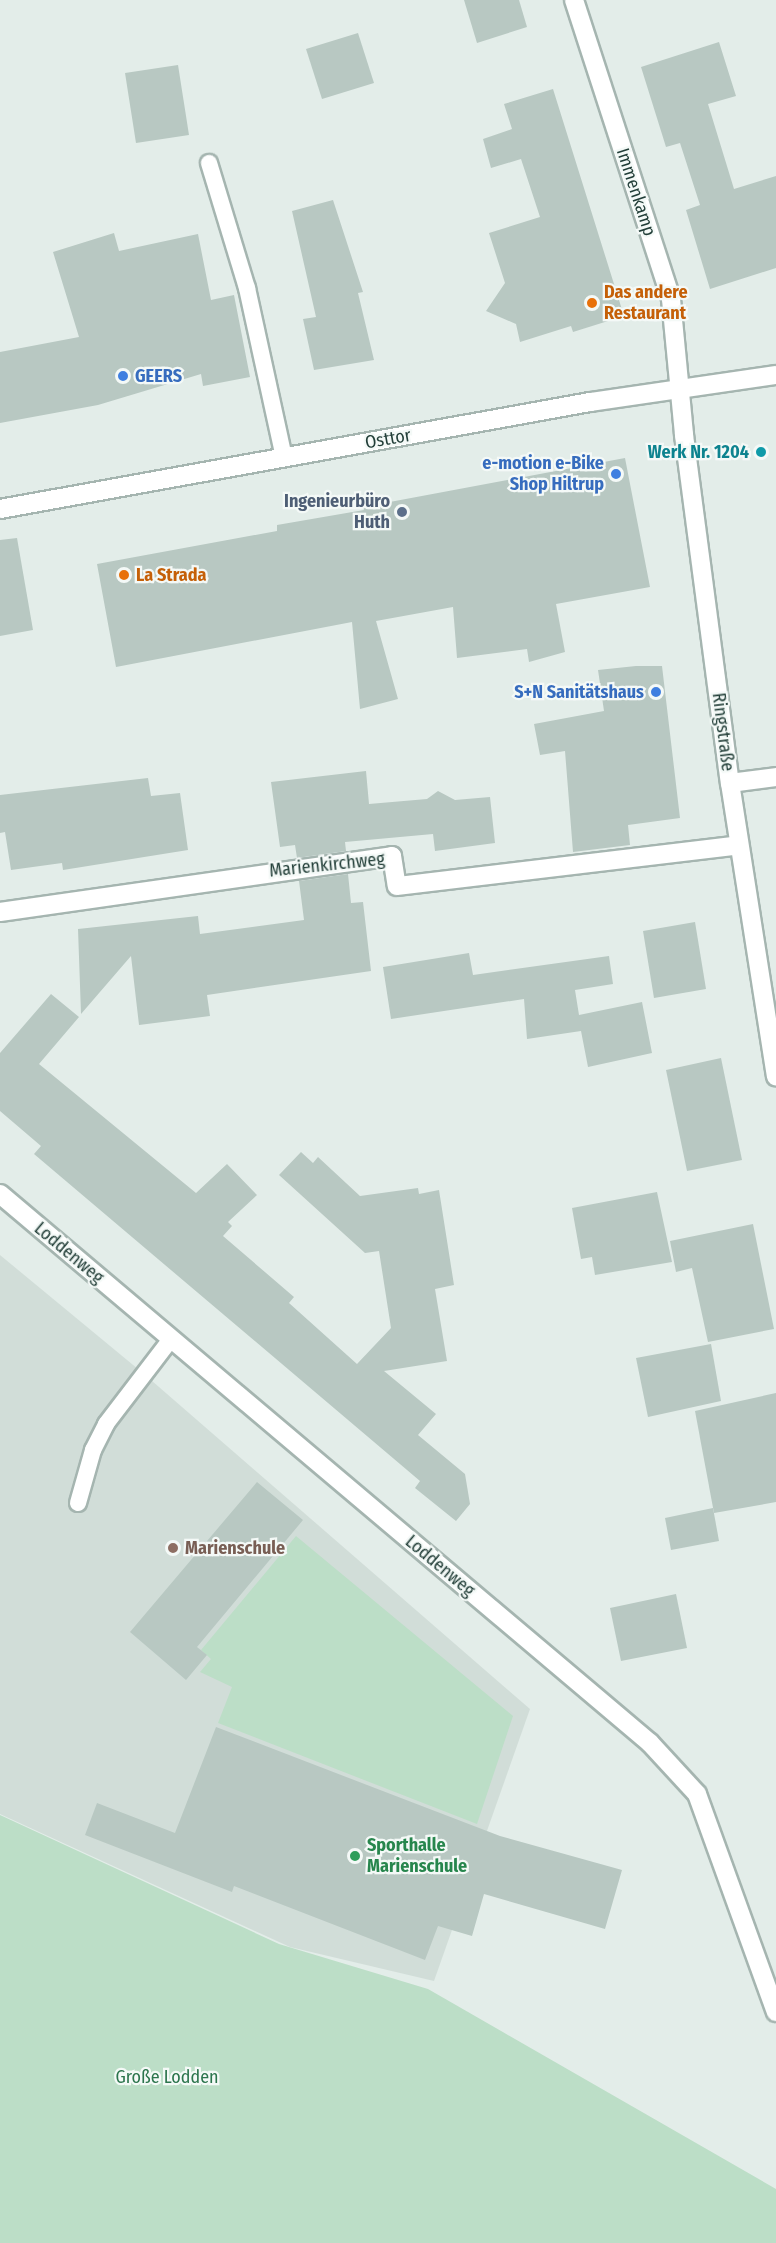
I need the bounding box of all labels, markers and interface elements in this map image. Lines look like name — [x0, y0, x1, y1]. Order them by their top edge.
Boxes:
street label: Immenkamp — [612, 145, 660, 239]
place label: Das andere Restaurant — [604, 282, 688, 324]
marker: Das andere Restaurant — [585, 296, 599, 310]
place label: GEERS — [135, 365, 182, 387]
marker: GEERS — [116, 369, 130, 383]
street label: Osttor — [363, 424, 413, 454]
place label: Werk Nr. 1204 — [648, 441, 749, 463]
marker: Werk Nr. 1204 — [754, 445, 768, 459]
place label: e-motion e-Bike Shop Hiltrup — [482, 453, 604, 496]
marker: e-motion e-Bike Shop Hiltrup — [609, 467, 623, 481]
place label: Ingenieurbüro Huth — [284, 491, 390, 534]
marker: Ingenieurbüro Huth — [395, 505, 409, 519]
place label: La Strada — [136, 564, 206, 586]
marker: La Strada — [117, 568, 131, 582]
place label: S+N Sanitätshaus — [514, 681, 644, 703]
marker: S+N Sanitätshaus — [649, 685, 663, 699]
street label: Ringstraße — [707, 692, 739, 772]
street label: Marienkirchweg — [268, 848, 386, 882]
street label: Loddenweg — [30, 1218, 108, 1288]
street label: Loddenweg — [401, 1531, 479, 1601]
place label: Marienschule — [185, 1537, 285, 1559]
marker: Marienschule — [166, 1541, 180, 1555]
place label: Sporthalle Marienschule — [367, 1835, 467, 1878]
marker: Sporthalle Marienschule — [348, 1849, 362, 1863]
park label: Große Lodden — [115, 2066, 219, 2088]

